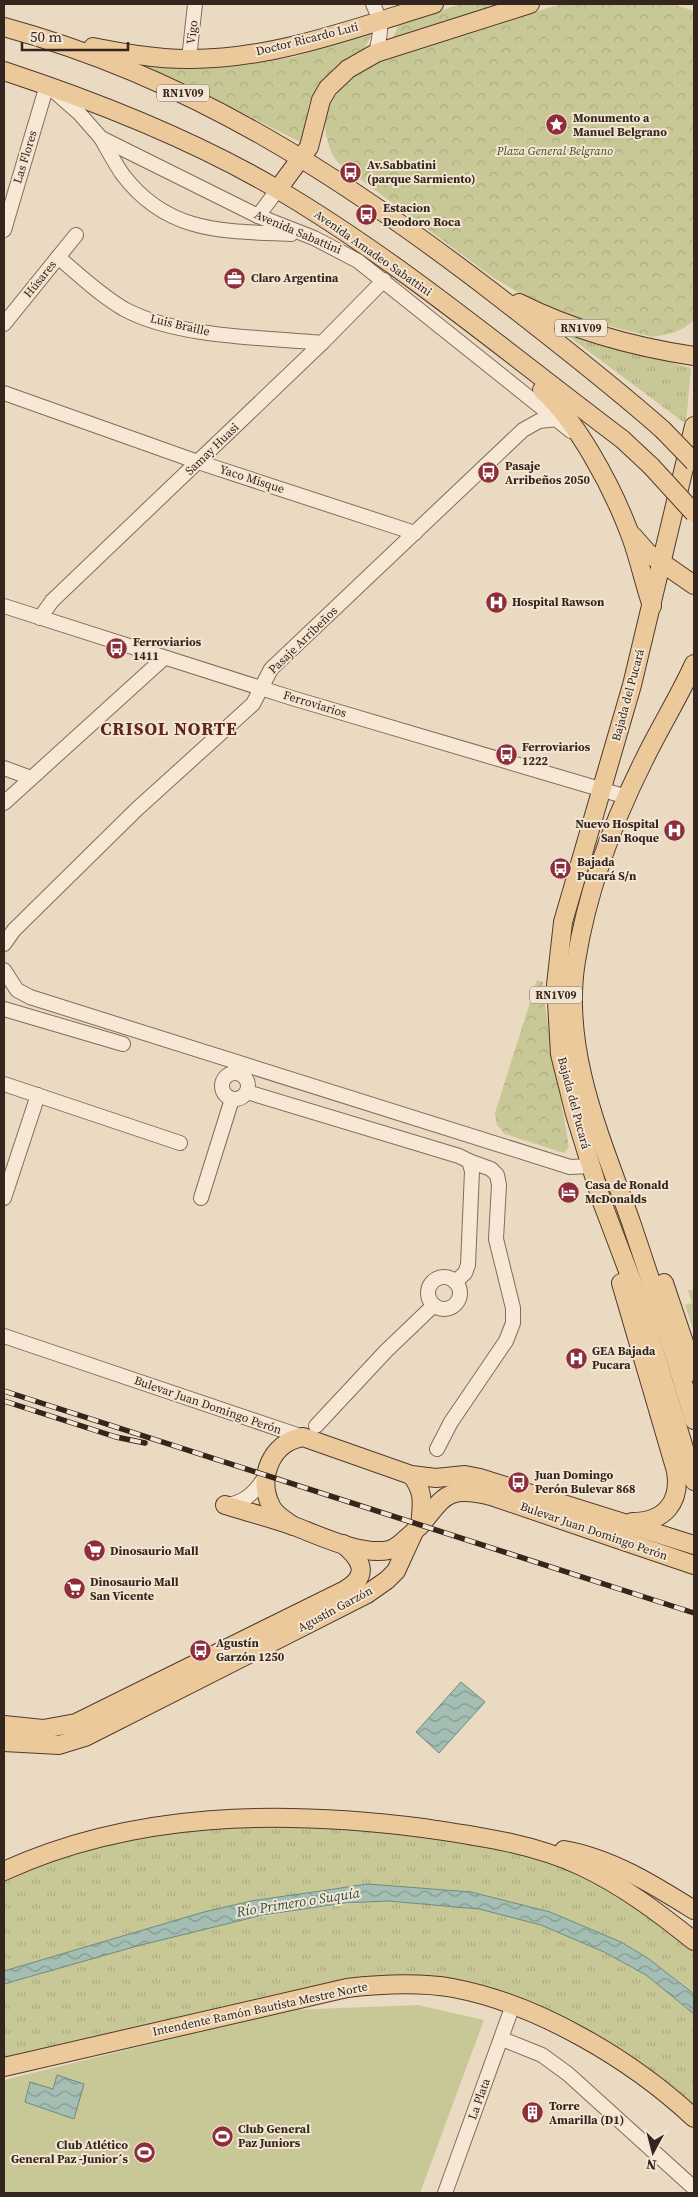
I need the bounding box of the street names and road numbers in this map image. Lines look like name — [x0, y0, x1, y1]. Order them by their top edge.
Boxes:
street label: Doctor Ricardo Luti — [254, 18, 360, 59]
street label: Vigo — [183, 19, 201, 45]
road number: RN1V09 — [157, 85, 209, 102]
street label: Las Flores — [9, 129, 41, 185]
street label: Avenida Sabattini — [252, 206, 344, 258]
street label: Avenida Amadeo Sabattini — [311, 206, 435, 300]
street label: Húsares — [20, 257, 60, 301]
street label: Luis Braille — [149, 310, 211, 340]
road number: RN1V09 — [555, 319, 607, 336]
street label: Samay Huasi — [182, 419, 243, 479]
street label: Yaco Misque — [218, 461, 286, 497]
street label: Pasaje Arribeños — [265, 603, 341, 677]
street label: Bajada del Pucará — [608, 646, 648, 743]
street label: Ferroviarios — [281, 687, 349, 721]
road number: RN1V09 — [530, 986, 582, 1004]
street label: Bajada del Pucará — [554, 1055, 594, 1152]
street label: Bulevar Juan Domingo Perón — [132, 1372, 284, 1438]
street label: Bulevar Juan Domingo Perón — [518, 1498, 670, 1564]
street label: Agustín Garzón — [295, 1583, 375, 1635]
street label: Intendente Ramón Bautista Mestre Norte — [151, 1978, 369, 2040]
street label: La Plata — [464, 2075, 494, 2122]

